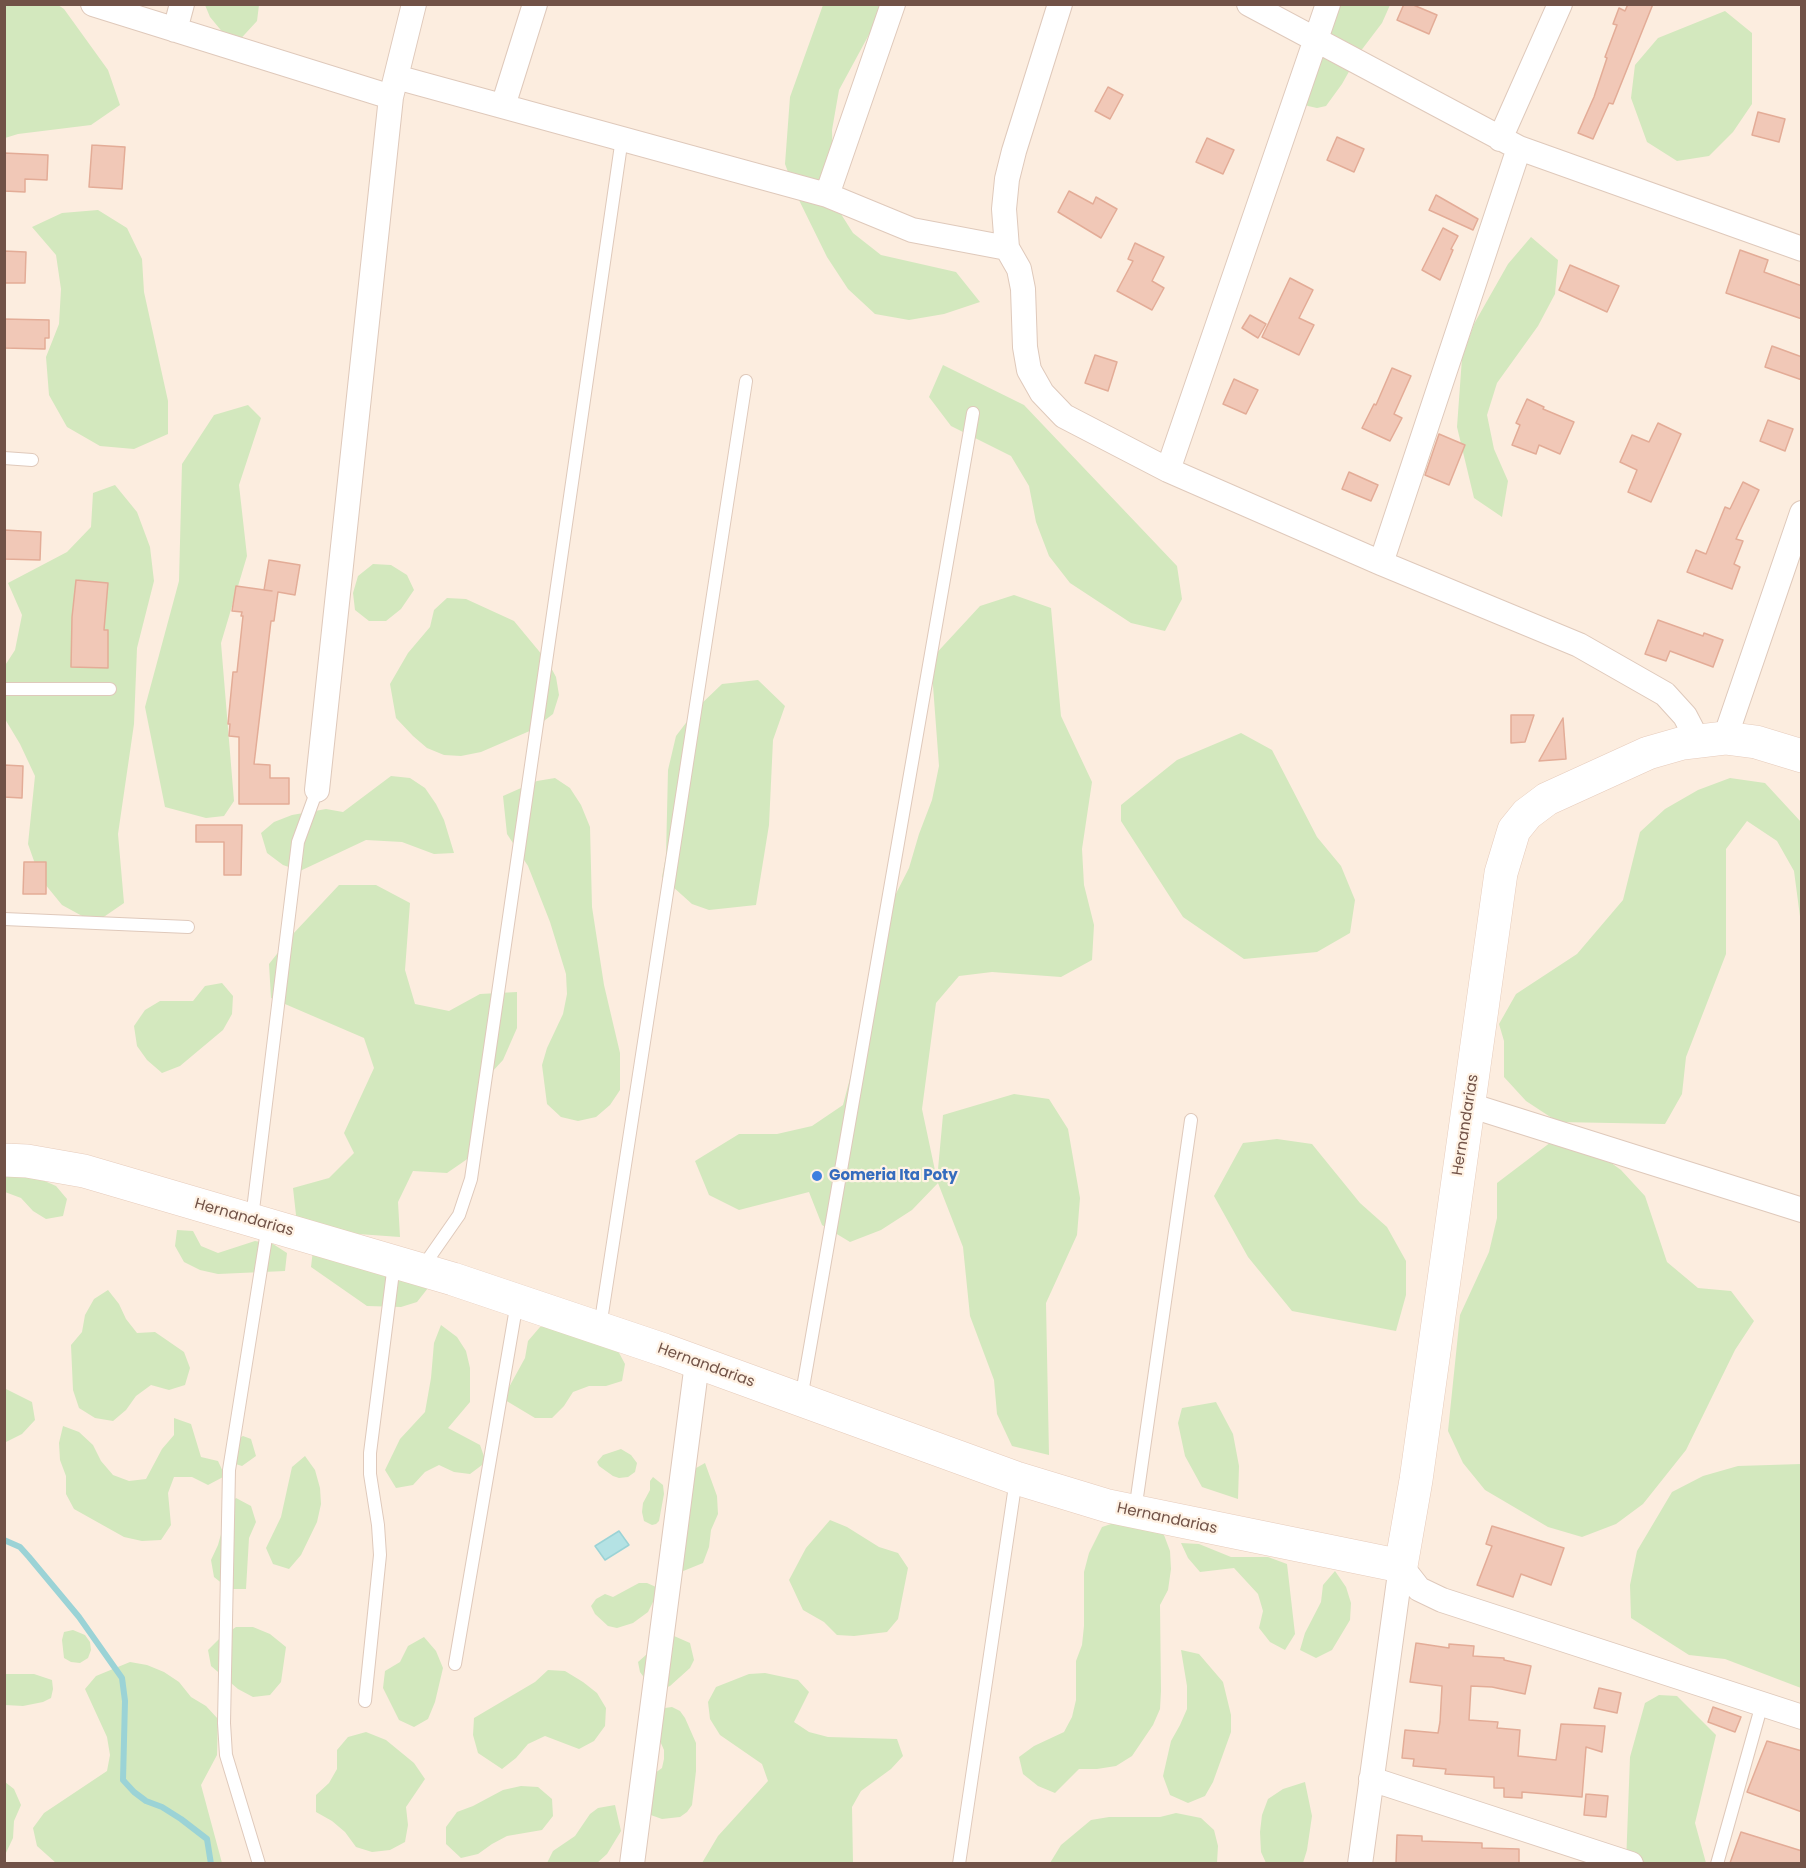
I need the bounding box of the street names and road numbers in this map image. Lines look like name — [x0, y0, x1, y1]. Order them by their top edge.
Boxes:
street label: Hernandarias — [1449, 1073, 1483, 1177]
street label: Hernandarias — [192, 1195, 296, 1241]
street label: Hernandarias — [655, 1340, 757, 1392]
street label: Hernandarias — [1115, 1500, 1219, 1538]

